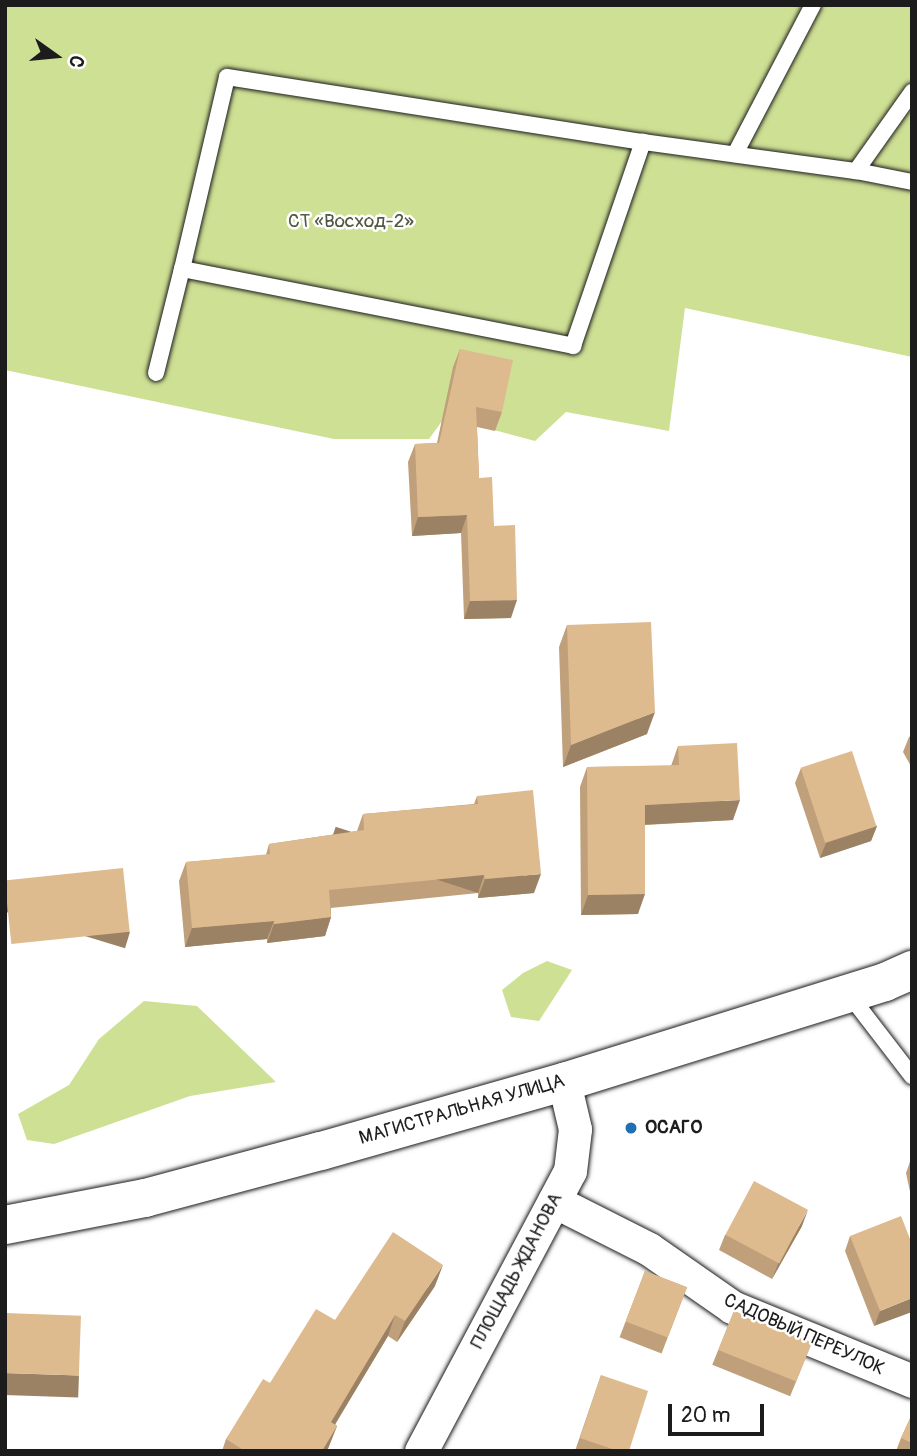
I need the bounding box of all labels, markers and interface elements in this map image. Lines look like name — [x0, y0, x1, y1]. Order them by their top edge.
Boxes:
north arrow — [21, 21, 91, 91]
text: С — [63, 53, 89, 70]
park label: СТ «Восход-2» — [288, 211, 414, 233]
street label: МАГИСТРАЛЬНАЯ УЛИЦА — [357, 1070, 567, 1150]
place label: ОСАГО — [645, 1117, 702, 1139]
marker: ОСАГО — [623, 1120, 639, 1136]
street label: ПЛОЩАДЬ ЖДАНОВА — [466, 1189, 568, 1353]
street label: САДОВЫЙ ПЕРЕУЛОК — [720, 1289, 888, 1381]
scale bar — [672, 1390, 768, 1434]
text: 20 m — [681, 1402, 730, 1429]

